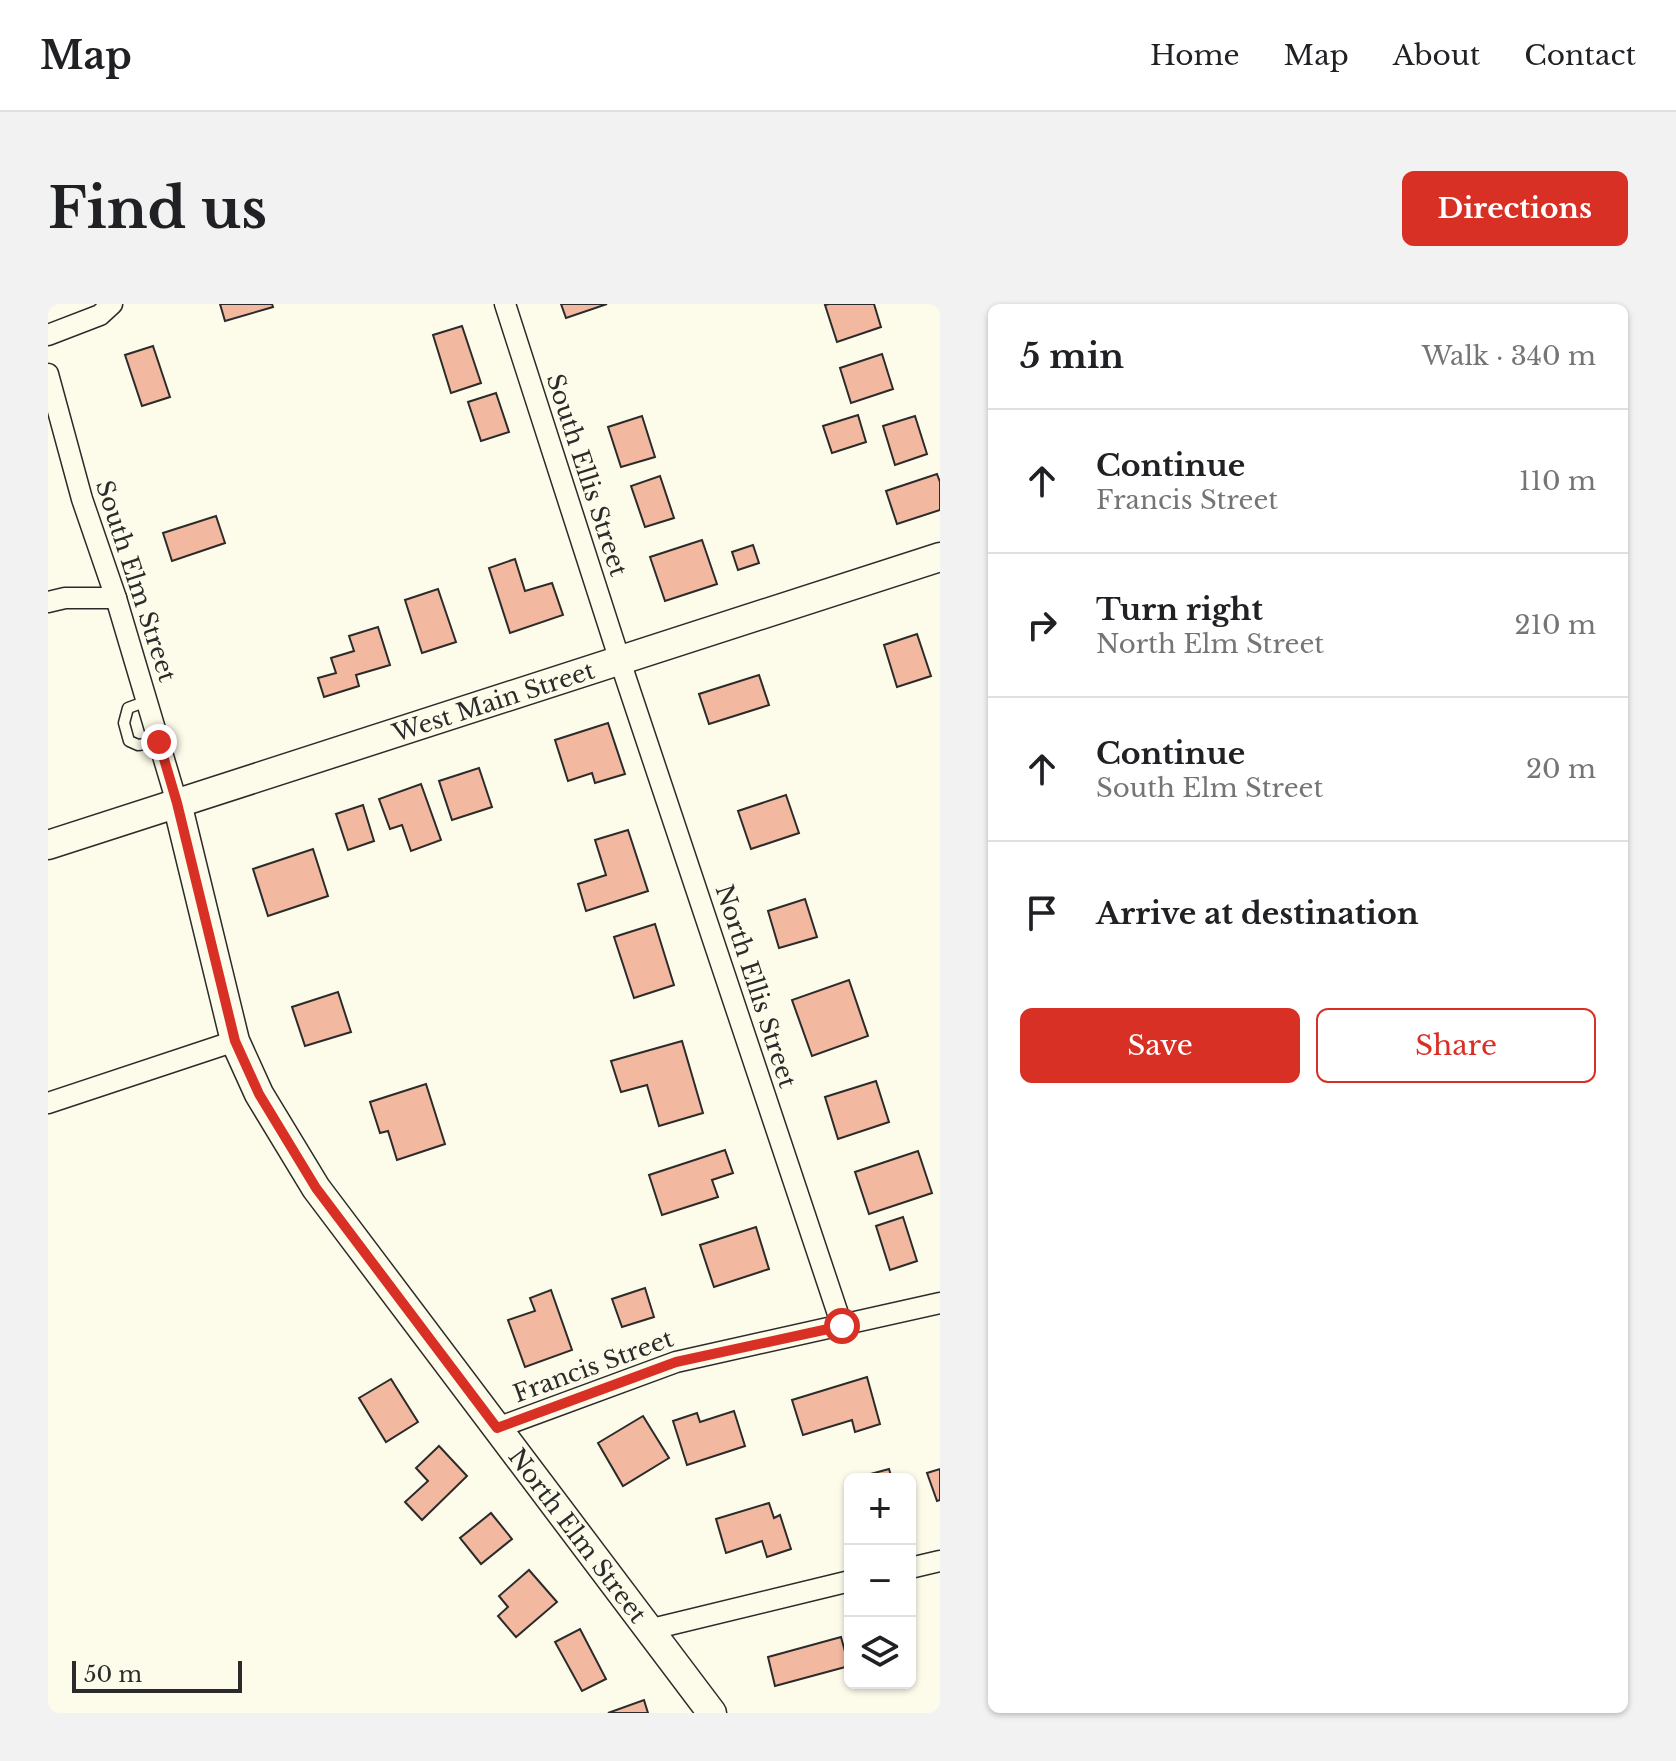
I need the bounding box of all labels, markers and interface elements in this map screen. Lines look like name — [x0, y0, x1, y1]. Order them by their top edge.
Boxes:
text: Map — [40, 32, 132, 79]
text: Home — [1150, 38, 1240, 73]
text: Map — [1284, 38, 1349, 73]
text: About — [1393, 38, 1480, 73]
text: Contact — [1524, 38, 1636, 73]
button: Directions — [1402, 171, 1628, 246]
text: Find us — [48, 174, 267, 243]
text: 5 min — [1020, 335, 1124, 377]
text: Walk · 340 m — [1422, 340, 1596, 372]
street label: South Ellis Street — [541, 370, 633, 580]
text: Continue — [1096, 447, 1245, 484]
icon: ahead — [1020, 459, 1064, 503]
text: 110 m — [1519, 465, 1596, 497]
street label: South Elm Street — [90, 477, 182, 685]
text: Francis Street — [1096, 484, 1278, 516]
text: Turn right — [1096, 591, 1263, 628]
icon: right — [1020, 603, 1064, 647]
text: 210 m — [1514, 609, 1596, 641]
text: North Elm Street — [1096, 628, 1324, 660]
street label: West Main Street — [388, 655, 598, 748]
route end — [141, 724, 177, 760]
text: Continue — [1096, 735, 1245, 772]
icon: ahead — [1020, 747, 1064, 791]
text: 20 m — [1526, 753, 1596, 785]
text: South Elm Street — [1096, 772, 1323, 804]
street label: North Ellis Street — [709, 881, 803, 1091]
icon: arrive — [1020, 891, 1064, 935]
text: Arrive at destination — [1096, 895, 1419, 932]
button: Save — [1020, 1008, 1300, 1083]
button: Share — [1316, 1008, 1596, 1083]
route start — [824, 1308, 860, 1344]
street label: Francis Street — [509, 1324, 677, 1408]
street label: North Elm Street — [503, 1442, 653, 1628]
map controls — [844, 1473, 916, 1689]
button: + — [844, 1473, 916, 1545]
button: − — [844, 1545, 916, 1617]
button: layers — [844, 1617, 916, 1689]
scale bar — [72, 1657, 242, 1693]
text: 50 m — [84, 1661, 142, 1688]

